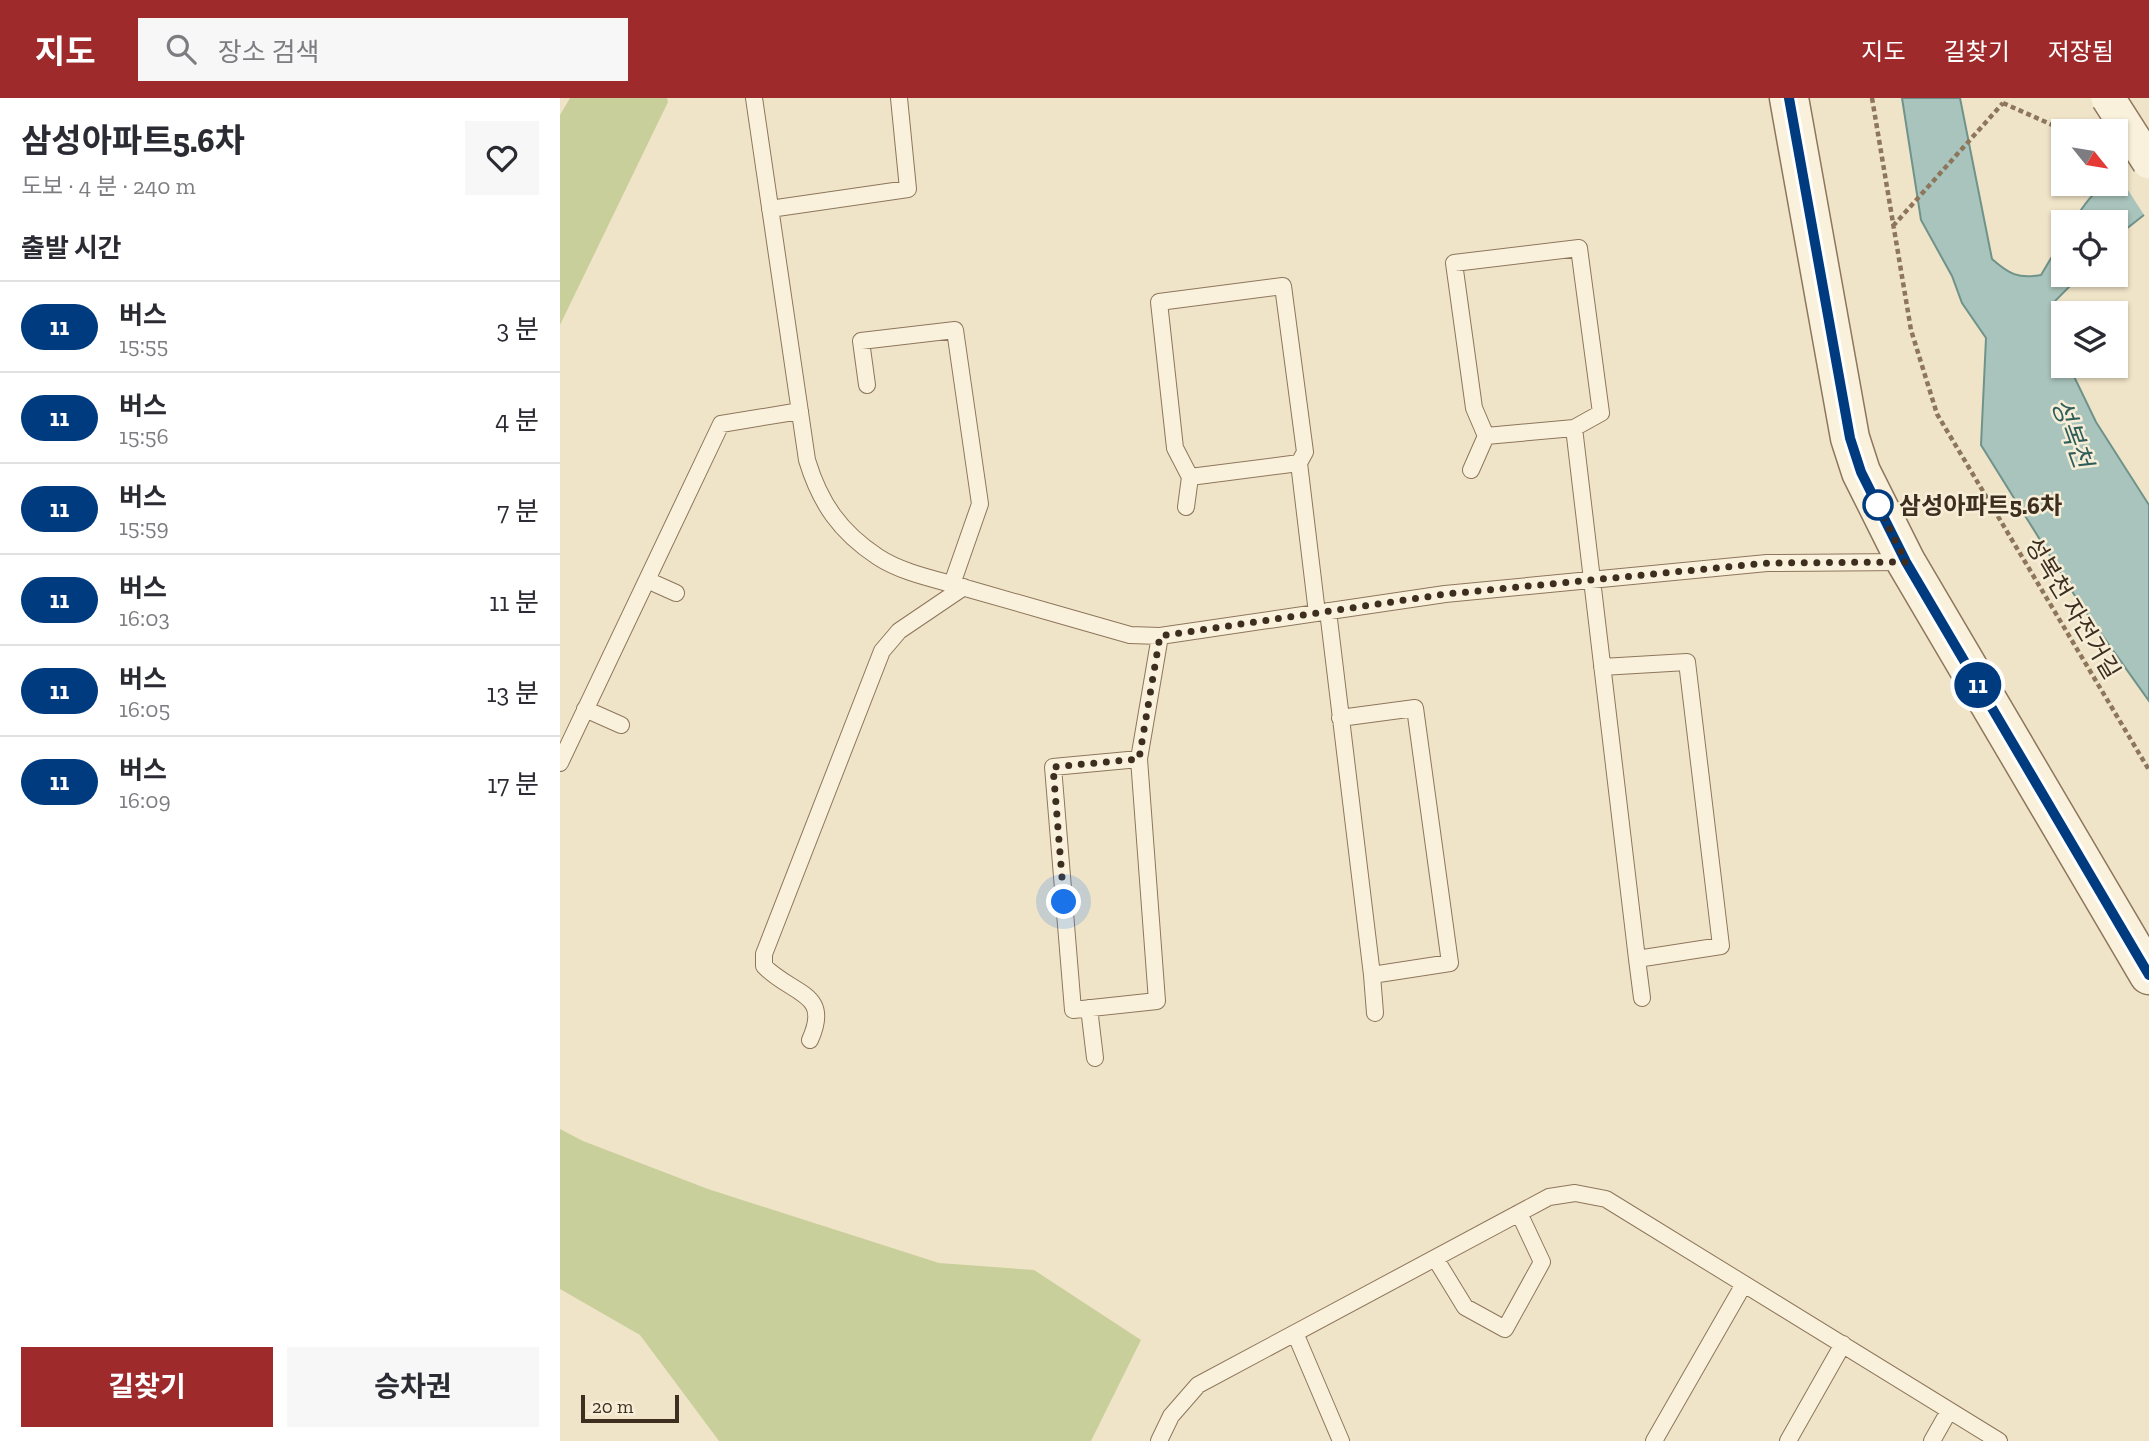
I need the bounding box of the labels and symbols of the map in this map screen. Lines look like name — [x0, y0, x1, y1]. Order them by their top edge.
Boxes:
north arrow — [2051, 119, 2128, 196]
water label: 성복천 — [2045, 394, 2100, 475]
marker: 삼성아파트5.6차 — [1863, 490, 1893, 520]
place label: 삼성아파트5.6차 — [1899, 491, 2062, 520]
street label: 성복천 자전거길 — [2019, 532, 2127, 684]
line badge: 11 — [1946, 662, 2010, 708]
your location — [1046, 884, 1081, 919]
scale bar — [581, 1392, 679, 1424]

